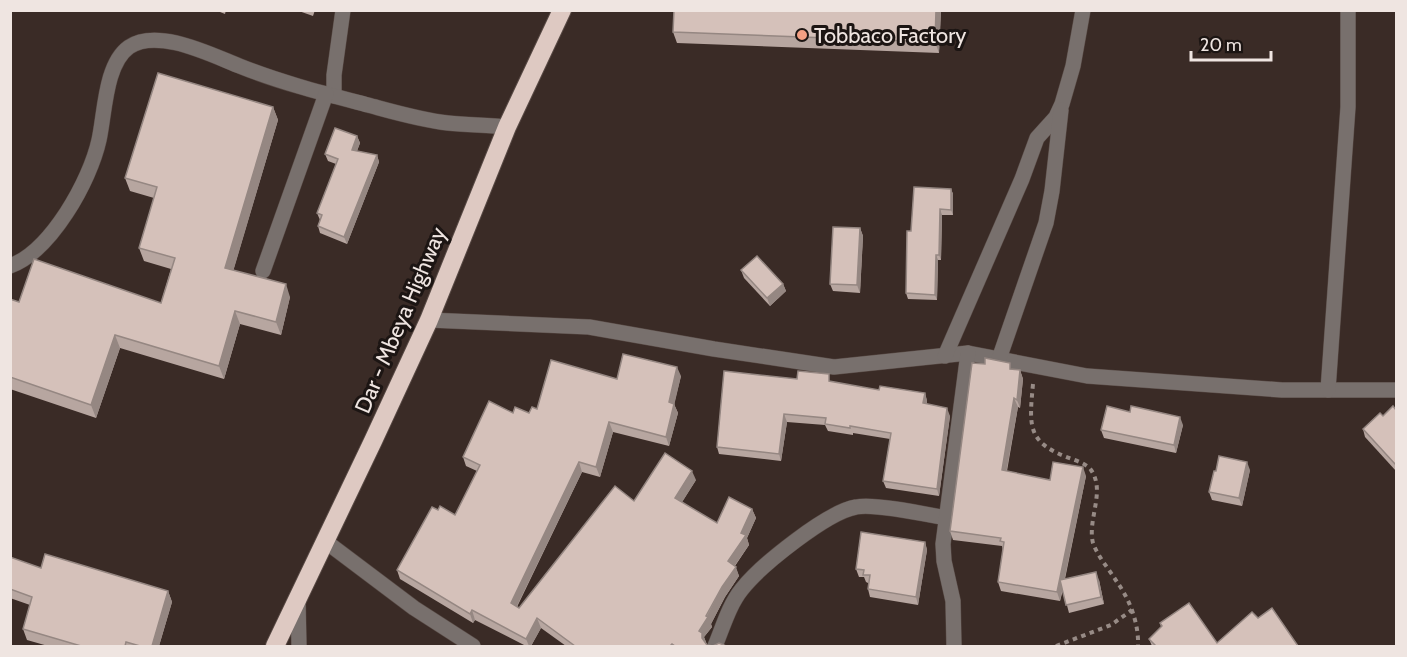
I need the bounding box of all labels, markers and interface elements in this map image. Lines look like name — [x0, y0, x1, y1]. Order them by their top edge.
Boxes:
place label: Tobbaco Factory — [814, 22, 966, 49]
scale bar — [1191, 24, 1270, 62]
marker: Tobbaco Factory — [795, 28, 809, 42]
text: 20 m — [1200, 34, 1242, 56]
street label: Dar - Mbeya Highway — [349, 223, 452, 417]

